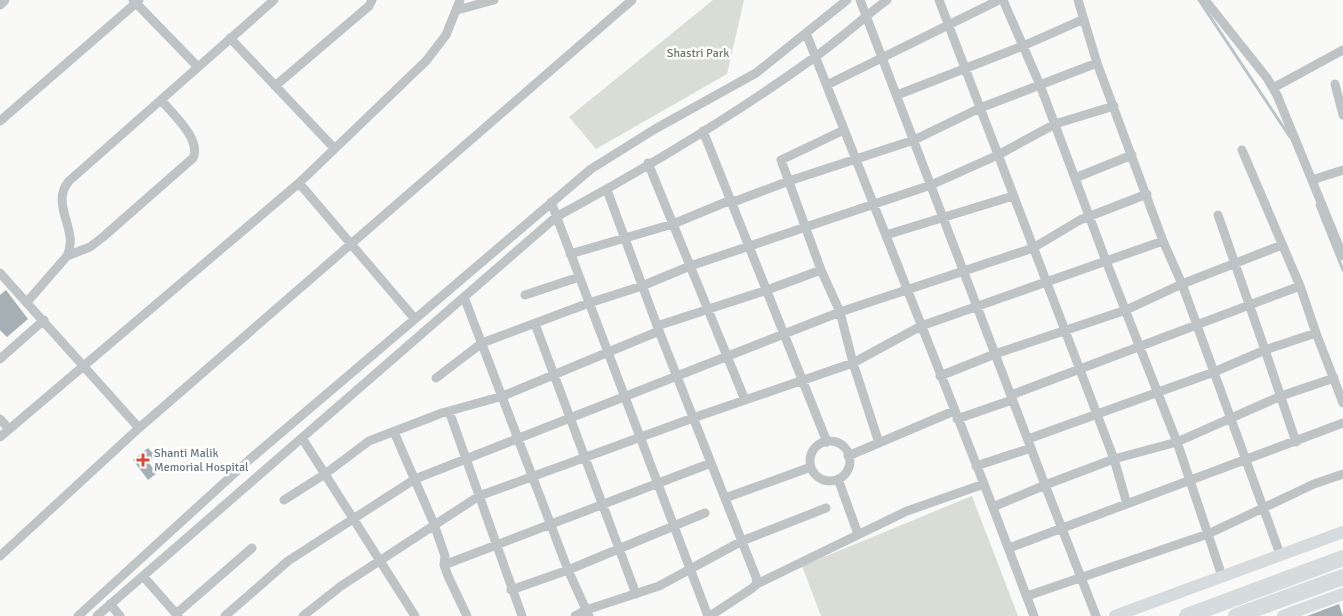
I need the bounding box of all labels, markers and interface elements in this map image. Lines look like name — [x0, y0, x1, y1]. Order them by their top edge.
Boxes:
park label: Shastri Park — [667, 46, 729, 61]
place label: Shanti Malik Memorial Hospital — [154, 446, 249, 475]
marker: Shanti Malik Memorial Hospital — [136, 453, 150, 467]

